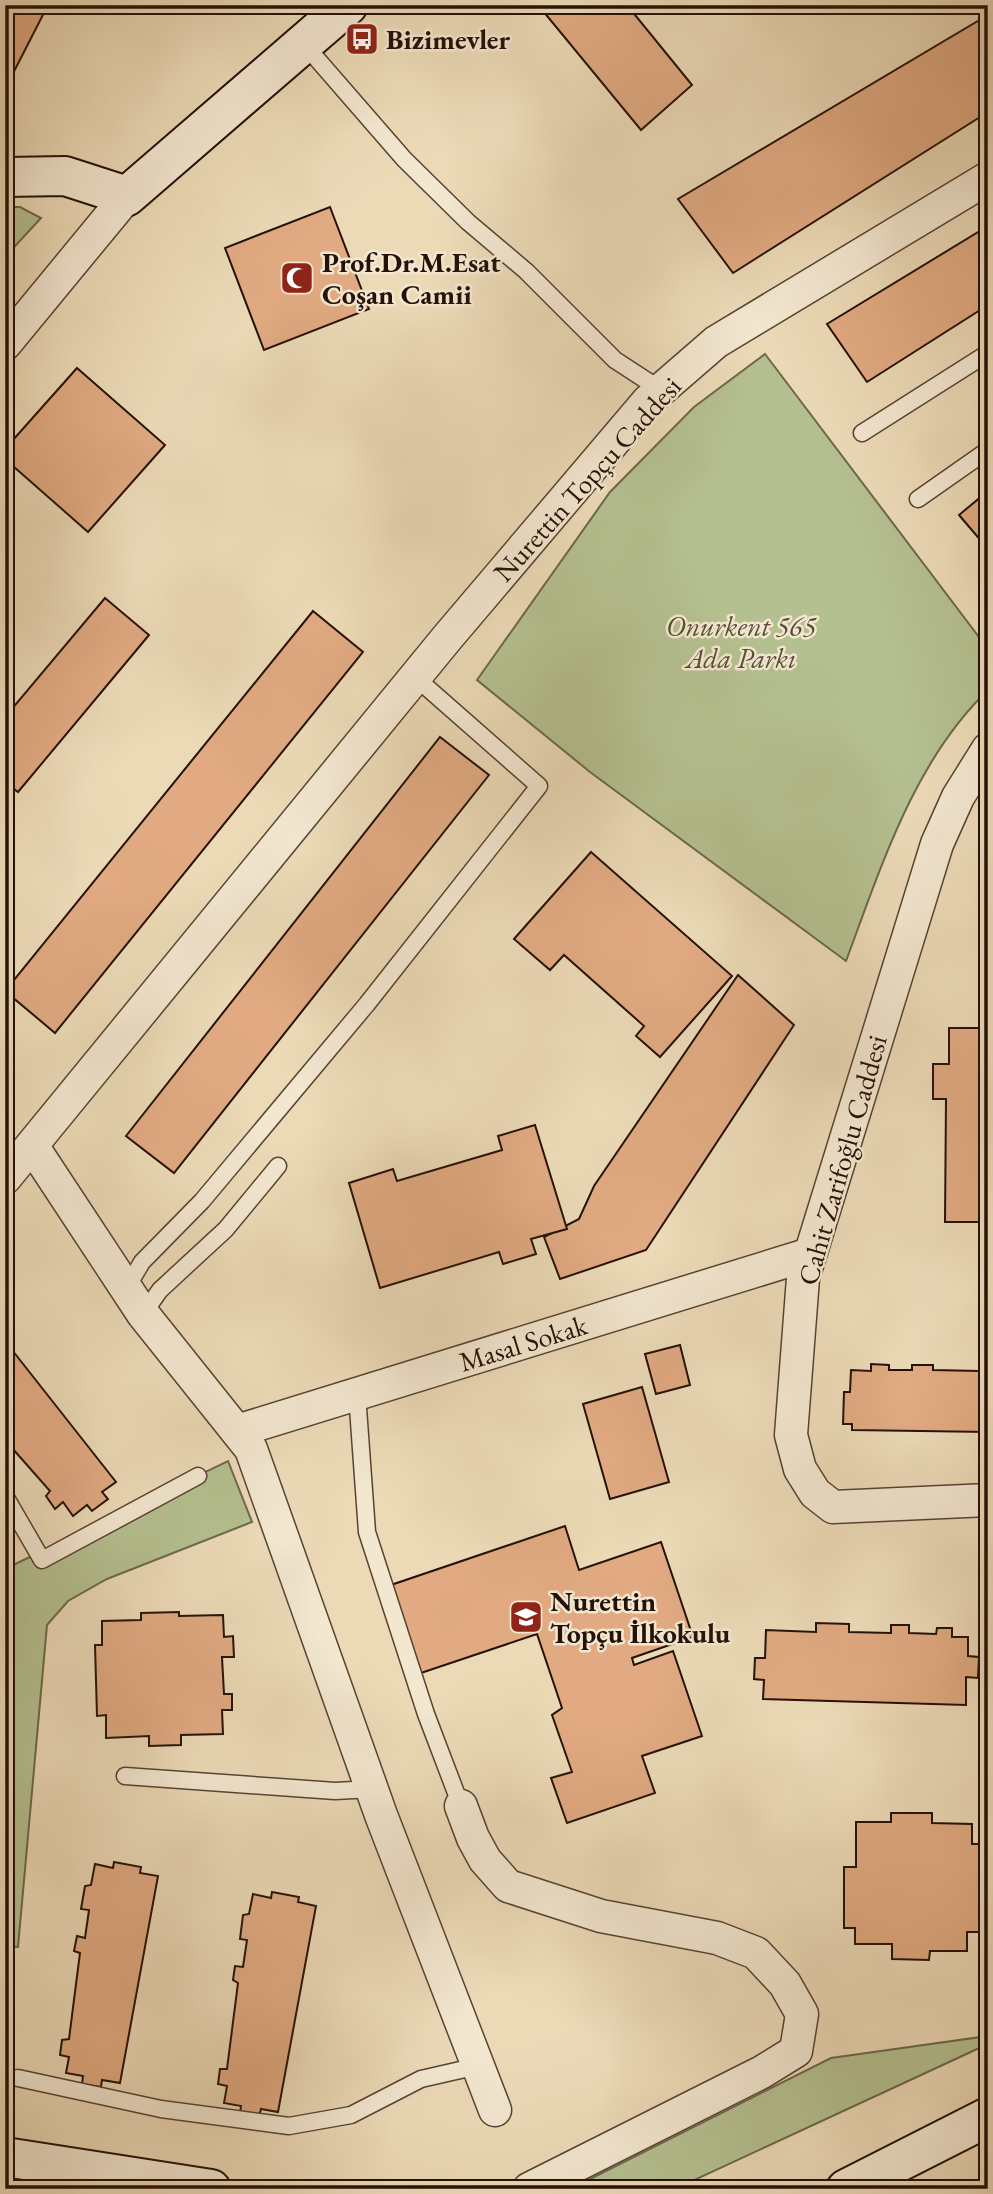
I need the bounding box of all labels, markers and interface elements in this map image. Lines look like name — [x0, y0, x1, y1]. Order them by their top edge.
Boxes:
bus stop icon: Bizimevler — [343, 20, 381, 58]
place label: Bizimevler — [386, 21, 510, 57]
place label: Prof.Dr.M.Esat Coşan Camii — [322, 244, 501, 312]
mosque icon: Prof.Dr.M.Esat Coşan Camii — [278, 259, 316, 297]
street label: Nurettin Topçu Caddesi — [485, 369, 689, 589]
park label: Onurkent 565 Ada Parkı — [666, 608, 817, 676]
street label: Cahit Zarifoğlu Caddesi — [789, 1031, 895, 1289]
street label: Masal Sokak — [454, 1306, 592, 1380]
place label: Nurettin Topçu İlkokulu — [550, 1583, 731, 1651]
school or university icon: Nurettin Topçu İlkokulu — [507, 1598, 545, 1636]

